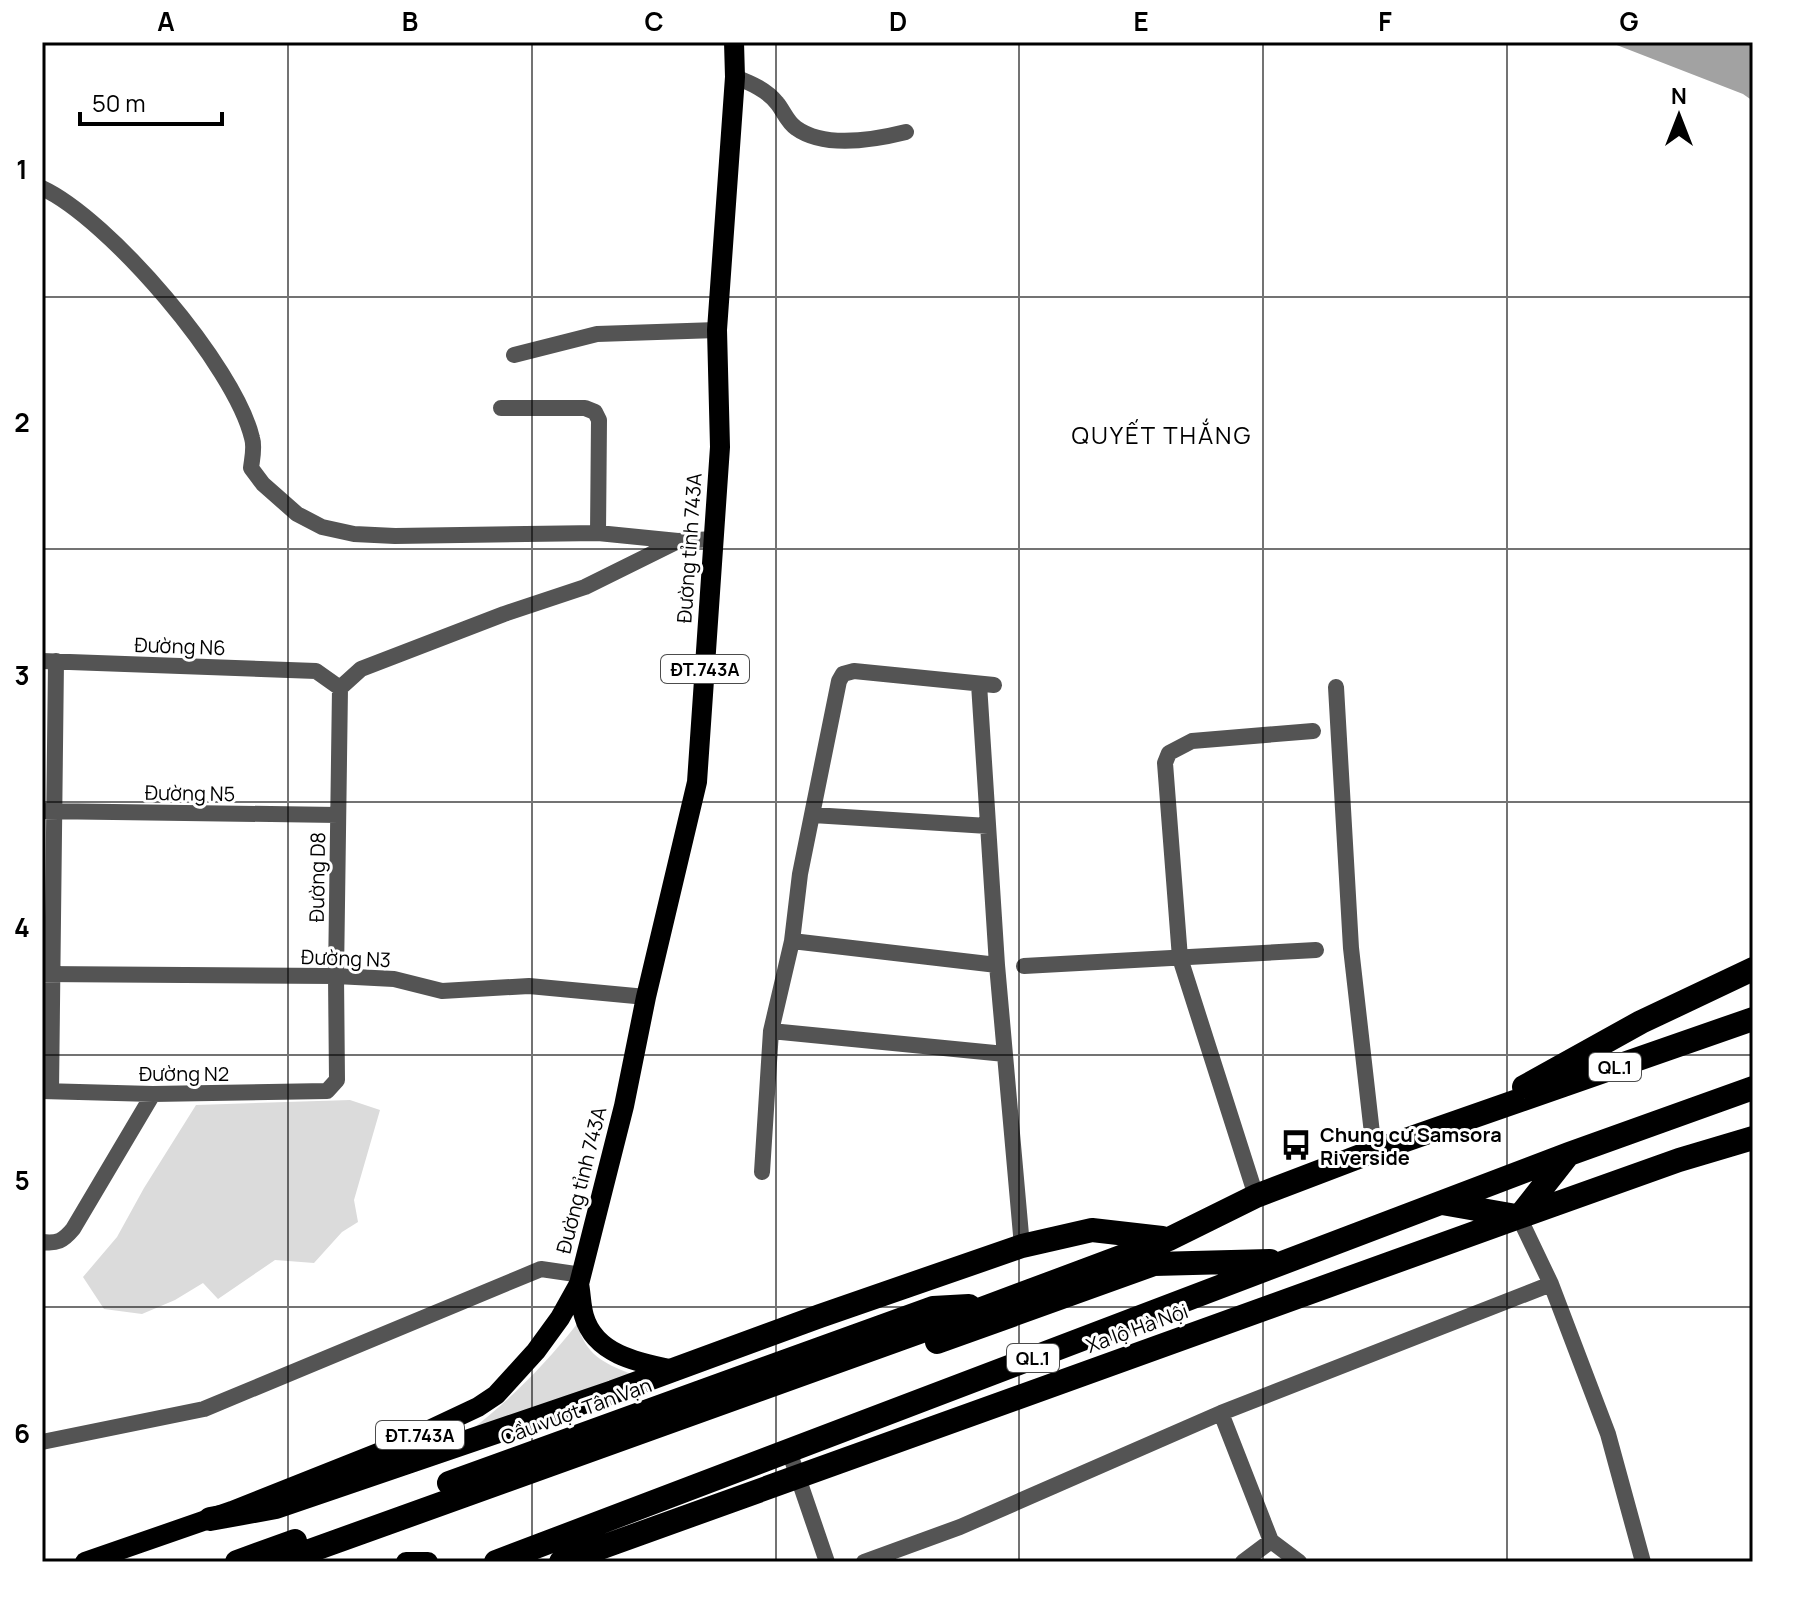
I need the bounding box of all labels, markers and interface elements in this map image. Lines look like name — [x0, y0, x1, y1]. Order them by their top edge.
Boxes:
text: A — [157, 3, 175, 39]
text: B — [402, 3, 418, 39]
text: C — [644, 3, 664, 39]
text: D — [889, 3, 907, 39]
text: E — [1133, 3, 1149, 39]
text: F — [1378, 3, 1392, 39]
text: G — [1619, 3, 1639, 39]
scale bar — [80, 76, 222, 126]
north arrow — [1639, 76, 1719, 156]
text: N — [1671, 81, 1687, 111]
text: 50 m — [92, 86, 146, 119]
text: 1 — [16, 151, 28, 187]
text: 2 — [14, 404, 30, 440]
district label: QUYẾT THẮNG — [1072, 418, 1252, 451]
street label: Đường tỉnh 743A — [670, 472, 708, 624]
street label: Đường N6 — [134, 631, 226, 661]
road number: ĐT.743A — [661, 655, 749, 683]
text: 3 — [14, 657, 30, 693]
street label: Đường N5 — [145, 779, 235, 807]
street label: Đường D8 — [303, 832, 331, 922]
text: 4 — [14, 909, 30, 945]
street label: Đường N3 — [301, 943, 391, 973]
road number: QL.1 — [1589, 1053, 1641, 1081]
street label: Đường N2 — [139, 1060, 229, 1087]
street label: Đường tỉnh 743A — [550, 1104, 612, 1256]
place label: Chung cư Samsora Riverside — [1320, 1121, 1502, 1171]
bus stop icon: Chung cư Samsora Riverside — [1279, 1128, 1313, 1162]
text: 5 — [14, 1162, 30, 1198]
street label: Xa lộ Hà Nội — [1082, 1297, 1192, 1359]
road number: QL.1 — [1007, 1344, 1059, 1372]
street label: Cầu vượt Tân Vạn — [497, 1371, 655, 1451]
text: 6 — [14, 1415, 30, 1451]
road number: ĐT.743A — [376, 1421, 464, 1449]

